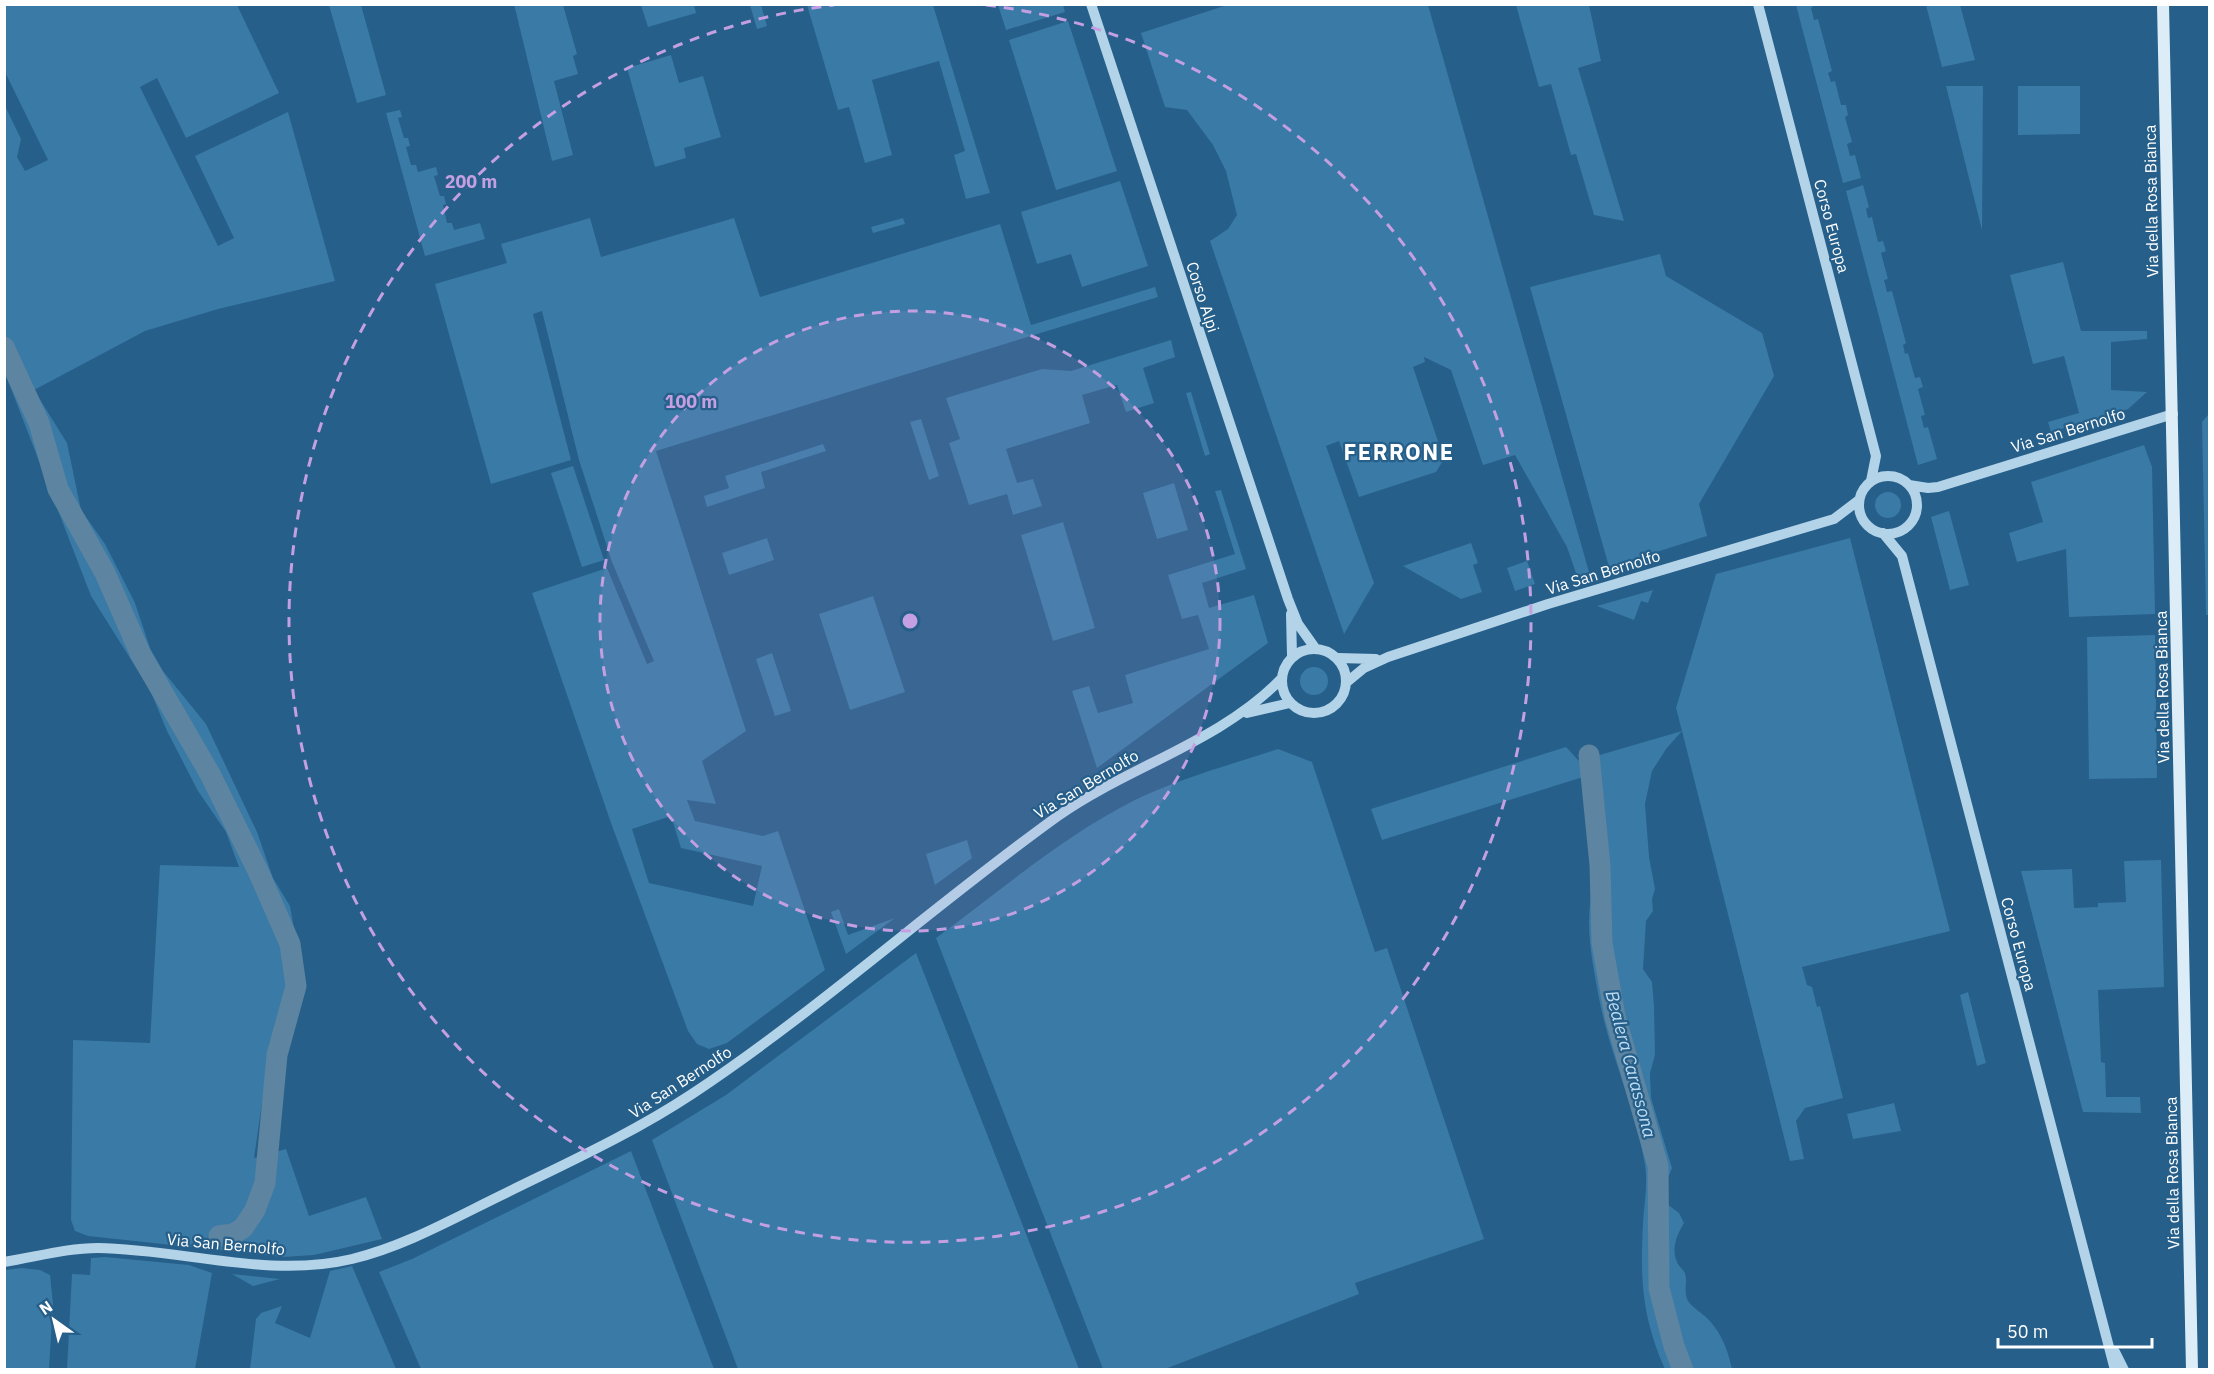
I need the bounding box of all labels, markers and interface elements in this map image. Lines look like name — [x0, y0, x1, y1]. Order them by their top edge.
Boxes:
street label: Via della Rosa Bianca — [2140, 124, 2162, 278]
text: 200 m — [445, 170, 497, 193]
street label: Corso Europa — [1810, 177, 1854, 276]
street label: Corso Alpi — [1182, 259, 1224, 335]
text: 100 m — [665, 390, 717, 413]
street label: Via San Bernolfo — [2008, 403, 2128, 457]
district label: FERRONE — [1343, 437, 1455, 466]
street label: Via San Bernolfo — [1543, 545, 1663, 599]
street label: Via della Rosa Bianca — [2151, 610, 2173, 764]
centre of rings — [900, 611, 920, 631]
street label: Via San Bernolfo — [1030, 745, 1142, 823]
street label: Corso Europa — [1997, 895, 2041, 994]
water label: Bealera Carassona — [1600, 988, 1662, 1140]
street label: Via San Bernolfo — [625, 1041, 735, 1123]
street label: Via della Rosa Bianca — [2161, 1096, 2183, 1250]
street label: Via San Bernolfo — [166, 1229, 286, 1259]
north arrow — [24, 1290, 84, 1350]
text: N — [35, 1296, 56, 1319]
scale bar — [1998, 1311, 2152, 1349]
text: 50 m — [2007, 1320, 2049, 1343]

